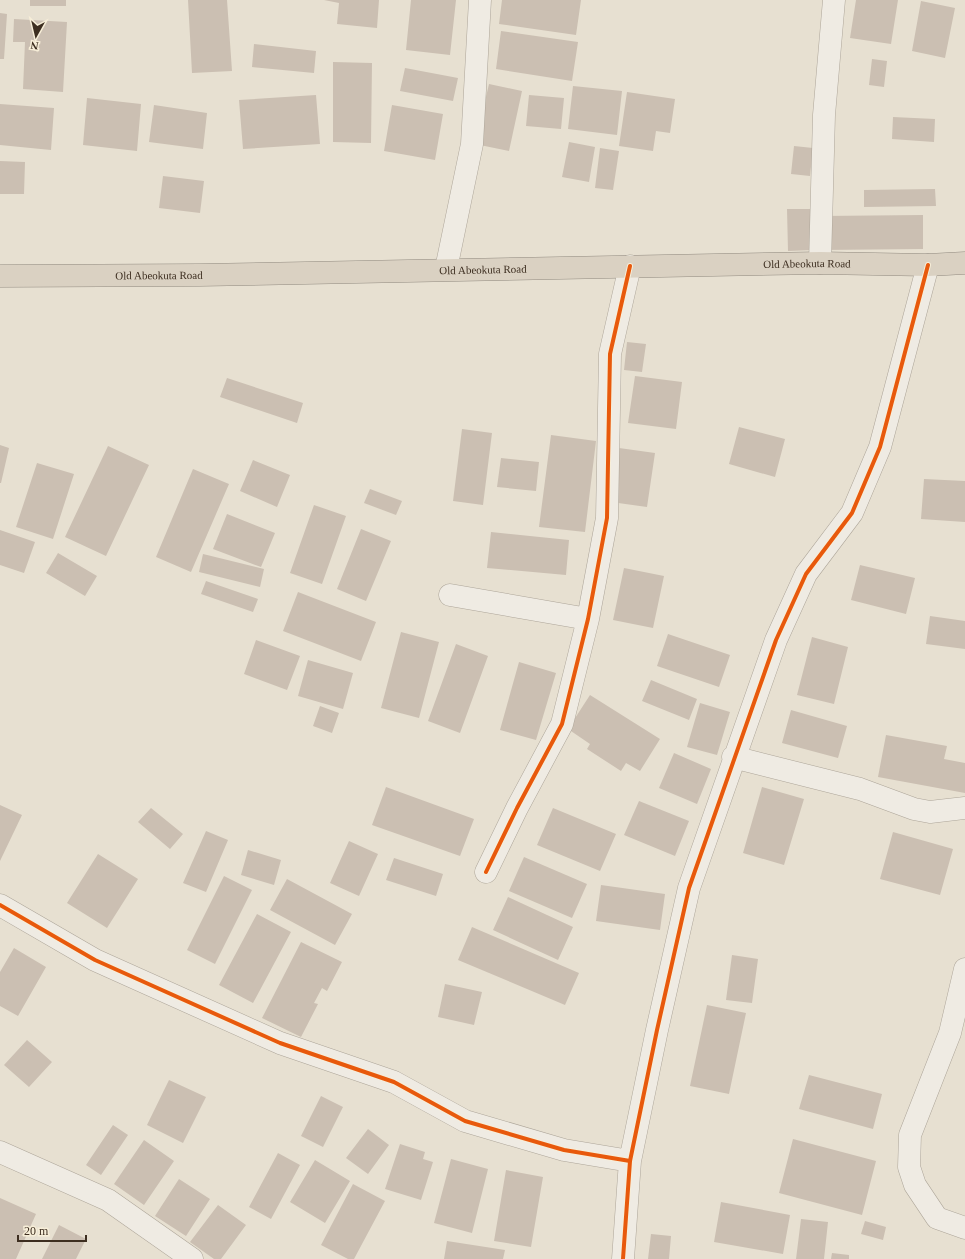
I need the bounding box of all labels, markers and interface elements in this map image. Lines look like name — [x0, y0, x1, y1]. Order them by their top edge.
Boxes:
north arrow — [16, 16, 56, 56]
text: N — [30, 39, 39, 52]
street label: Old Abeokuta Road — [763, 257, 851, 270]
street label: Old Abeokuta Road — [439, 263, 527, 276]
street label: Old Abeokuta Road — [115, 269, 203, 281]
scale bar — [18, 1217, 86, 1243]
text: 20 m — [24, 1224, 49, 1238]

